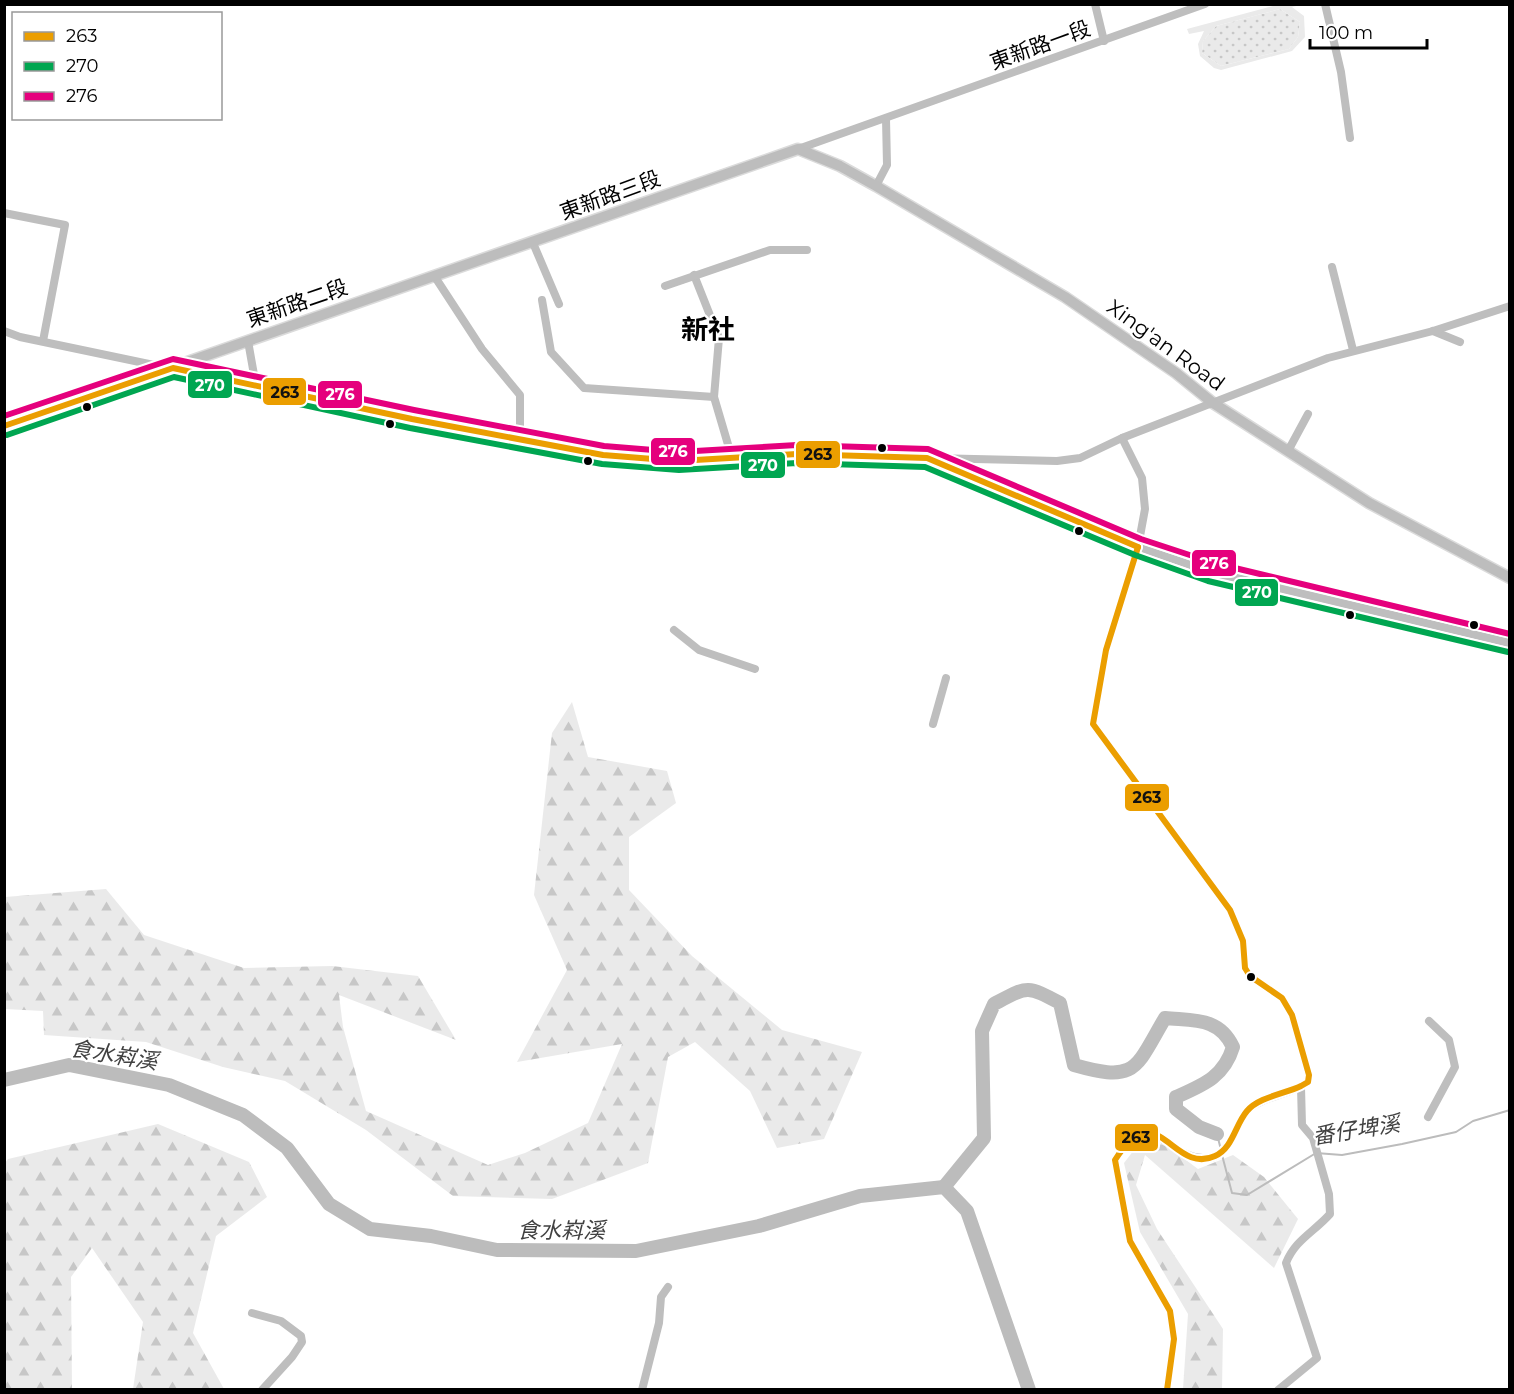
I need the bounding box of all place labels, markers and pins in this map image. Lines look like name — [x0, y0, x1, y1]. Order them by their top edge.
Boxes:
unlabelled marker — [81, 401, 93, 413]
unlabelled marker — [384, 418, 396, 430]
unlabelled marker — [876, 442, 888, 454]
unlabelled marker — [582, 455, 594, 467]
unlabelled marker — [1073, 525, 1085, 537]
unlabelled marker — [1344, 609, 1356, 621]
unlabelled marker — [1468, 619, 1480, 631]
unlabelled marker — [1245, 971, 1257, 983]

